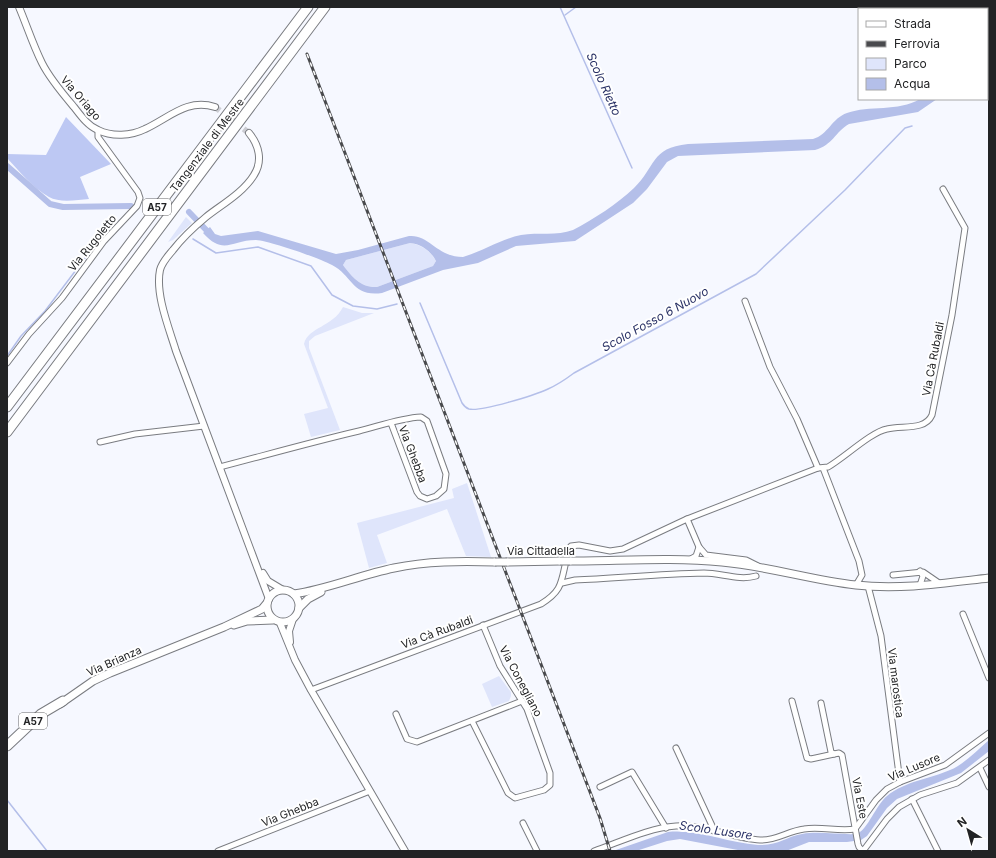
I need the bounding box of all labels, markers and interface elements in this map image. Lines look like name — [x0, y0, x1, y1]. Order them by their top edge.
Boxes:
legend — [858, 8, 988, 100]
text: Strada — [894, 16, 931, 31]
text: Ferrovia — [894, 36, 940, 51]
water label: Scolo Rietto — [583, 50, 625, 118]
text: Parco — [894, 56, 927, 71]
street label: Via Oriago — [58, 73, 104, 123]
text: Acqua — [894, 76, 930, 91]
street label: Tangenziale di Mestre — [167, 95, 247, 195]
road number: A57 — [143, 199, 171, 215]
street label: Via Rugoletto — [65, 211, 119, 274]
water label: Scolo Fosso 6 Nuovo — [599, 283, 711, 355]
street label: Via Cà Rubaldi — [919, 321, 947, 397]
street label: Via Ghebba — [396, 423, 430, 485]
street label: Via Cittadella — [507, 544, 575, 558]
street label: Via Cà Rubaldi — [399, 613, 475, 651]
street label: Via Brianza — [84, 643, 144, 679]
street label: Via Conegliano — [496, 643, 546, 719]
street label: Via marostica — [885, 647, 907, 719]
road number: A57 — [19, 713, 47, 729]
street label: Via Lusore — [886, 750, 942, 784]
street label: Via Este — [849, 776, 871, 820]
street label: Via Ghebba — [259, 794, 321, 830]
north arrow — [948, 810, 988, 850]
text: N — [954, 814, 970, 830]
water label: Scolo Lusore — [678, 817, 754, 843]

